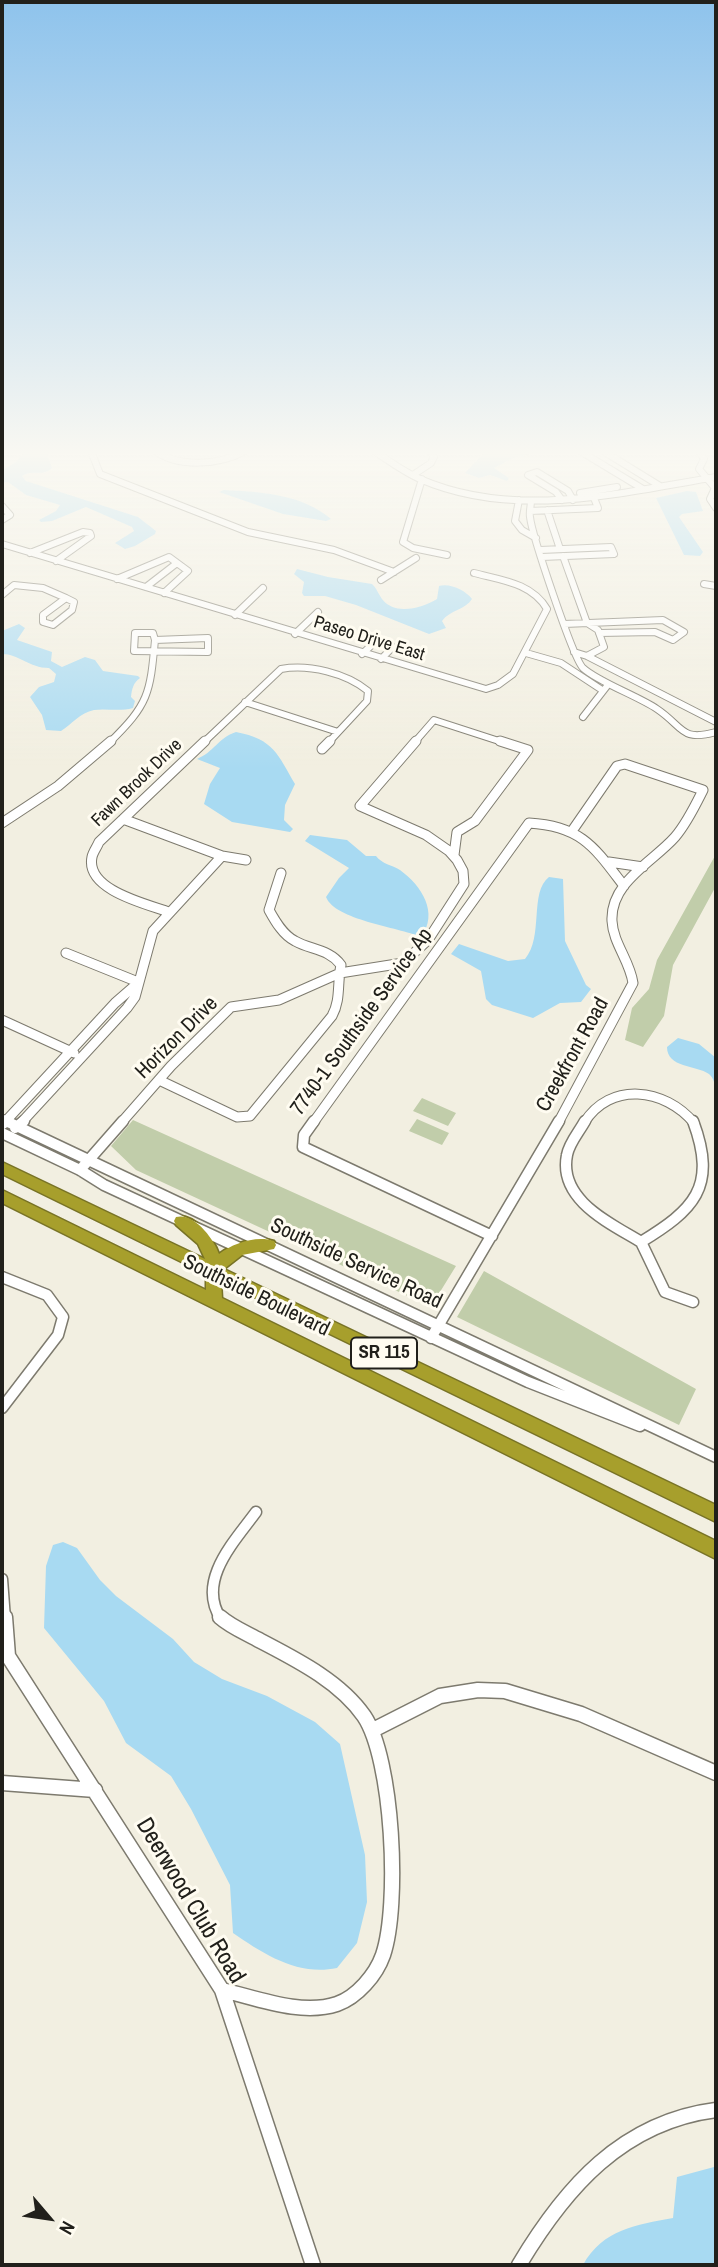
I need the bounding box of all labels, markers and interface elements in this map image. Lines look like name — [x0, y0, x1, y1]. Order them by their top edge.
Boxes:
street label: Paseo Drive East — [311, 612, 427, 666]
street label: Fawn Brook Drive — [87, 734, 187, 832]
street label: 7740-1 Southside Service Ap — [286, 924, 438, 1120]
street label: Horizon Drive — [131, 992, 223, 1084]
street label: Creekfront Road — [531, 994, 615, 1116]
street label: Southside Service Road — [266, 1213, 446, 1315]
street label: Southside Boulevard — [179, 1250, 333, 1342]
road number: SR 115 — [351, 1338, 417, 1368]
street label: Deerwood Club Road — [129, 1813, 251, 1989]
north arrow — [14, 2183, 84, 2253]
text: N — [53, 2217, 81, 2239]

